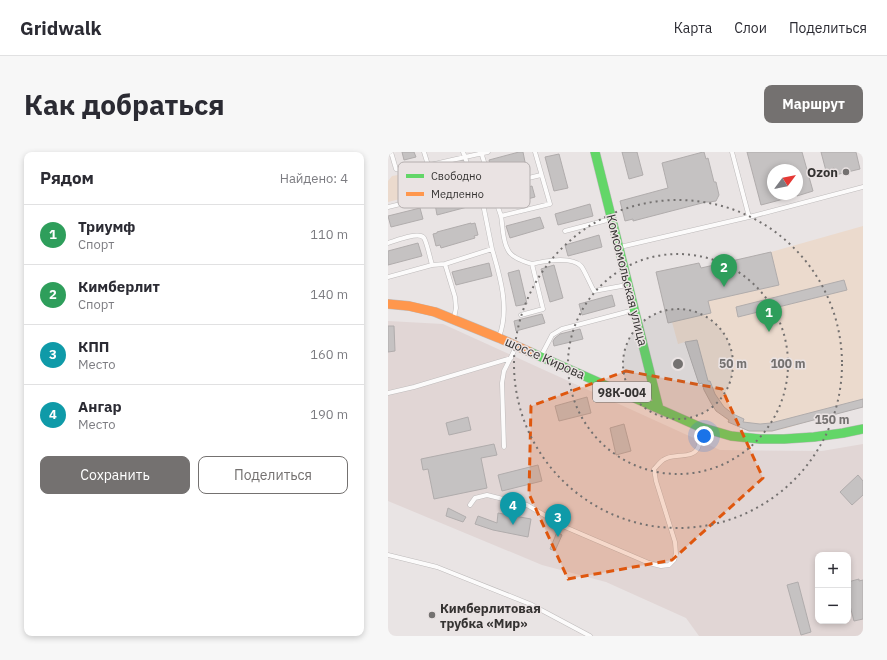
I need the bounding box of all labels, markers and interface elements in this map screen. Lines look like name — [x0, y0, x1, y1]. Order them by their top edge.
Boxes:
text: Gridwalk — [20, 16, 102, 40]
text: Карта — [674, 19, 712, 37]
text: Слои — [734, 19, 767, 37]
text: Поделиться — [789, 19, 867, 37]
button: Маршрут — [764, 85, 863, 123]
text: Как добраться — [24, 86, 225, 123]
legend — [398, 162, 530, 208]
north arrow — [767, 164, 803, 200]
place label: Ozon — [807, 164, 838, 181]
text: Рядом — [40, 167, 94, 189]
marker: Ozon — [841, 167, 851, 177]
text: Свободно — [431, 169, 482, 183]
text: Найдено: 4 — [280, 170, 348, 187]
text: Медленно — [431, 187, 484, 201]
street label: Комсомольская улица — [602, 212, 652, 348]
text: Триумф — [78, 217, 135, 236]
text: 1 — [49, 226, 57, 243]
text: 110 m — [310, 226, 348, 243]
text: Спорт — [78, 236, 114, 253]
pin: 2 — [711, 254, 737, 287]
text: Кимберлит — [78, 277, 160, 296]
text: 2 — [49, 286, 57, 303]
text: 140 m — [310, 286, 348, 303]
text: Спорт — [78, 296, 114, 313]
pin: 1 — [756, 299, 782, 332]
street label: шоссе Кирова — [502, 333, 588, 383]
text: КПП — [78, 337, 109, 356]
text: 3 — [49, 346, 57, 363]
text: 160 m — [310, 346, 348, 363]
text: Место — [78, 356, 116, 373]
text: 50 m — [719, 356, 747, 371]
text: 100 m — [770, 356, 806, 371]
centre of rings — [671, 357, 685, 371]
road number: 98К-004 — [593, 382, 651, 402]
text: Ангар — [78, 397, 122, 416]
text: 4 — [49, 406, 57, 423]
text: 190 m — [310, 406, 348, 423]
text: 150 m — [814, 412, 850, 427]
text: Место — [78, 416, 116, 433]
your location — [694, 426, 714, 446]
button: Сохранить — [40, 456, 190, 494]
button: Поделиться — [198, 456, 348, 494]
pin: 4 — [500, 492, 526, 525]
pin: 3 — [545, 504, 571, 537]
map controls — [815, 552, 851, 624]
button: + — [815, 552, 851, 588]
button: − — [815, 588, 851, 624]
place label: Кимберлитовая трубка «Мир» — [440, 600, 541, 632]
marker: Кимберлитовая трубка «Мир» — [427, 610, 437, 620]

